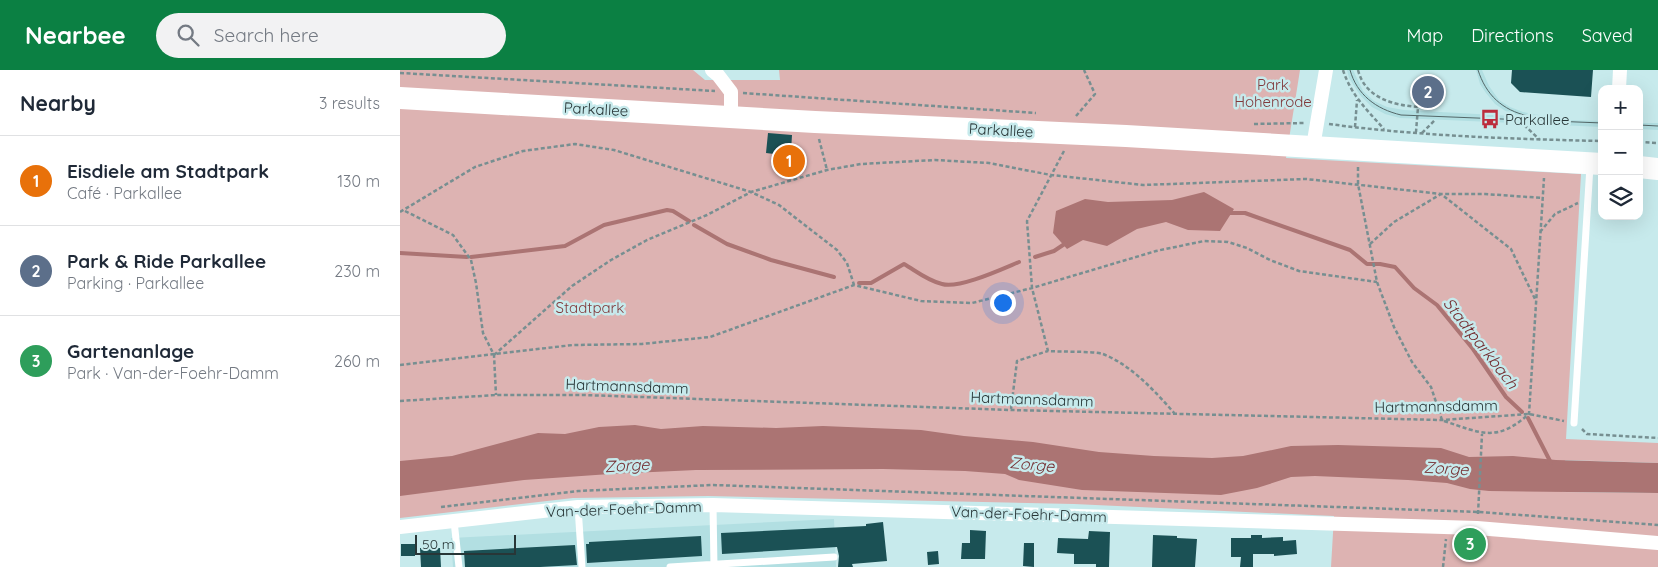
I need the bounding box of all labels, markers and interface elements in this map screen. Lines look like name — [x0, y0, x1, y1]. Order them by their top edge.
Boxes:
search box — [156, 13, 506, 58]
text: Nearbee — [25, 20, 126, 50]
icon: search — [174, 21, 202, 49]
text: Search here — [214, 23, 319, 47]
text: Map — [1406, 24, 1443, 47]
text: Directions — [1471, 24, 1554, 47]
text: Saved — [1582, 24, 1633, 47]
pin: 2 — [1412, 73, 1444, 111]
park label: Park Hohenrode — [1234, 75, 1312, 111]
map controls — [1598, 85, 1643, 220]
button: + — [1598, 85, 1643, 130]
text: Nearby — [20, 90, 96, 116]
text: 3 results — [319, 93, 380, 113]
street label: Parkallee — [563, 98, 629, 120]
bus stop icon: Parkallee — [1479, 108, 1501, 130]
place label: Parkallee — [1505, 110, 1570, 129]
street label: Parkallee — [968, 119, 1034, 141]
button: − — [1598, 130, 1643, 175]
pin: 1 — [773, 142, 805, 180]
text: Eisdiele am Stadtpark — [67, 159, 269, 183]
text: 1 — [33, 171, 39, 191]
text: 130 m — [337, 171, 380, 191]
button: layers — [1598, 175, 1643, 220]
text: Café · Parkallee — [67, 183, 182, 203]
text: Park & Ride Parkallee — [67, 249, 266, 273]
text: 2 — [31, 261, 41, 281]
text: 230 m — [334, 261, 380, 281]
text: Parking · Parkallee — [67, 273, 204, 293]
your location — [990, 290, 1016, 316]
water label: Stadtparkbach — [1439, 293, 1523, 393]
park label: Stadtpark — [556, 298, 624, 317]
text: Gartenanlage — [67, 339, 194, 363]
text: 3 — [32, 351, 40, 371]
text: 260 m — [334, 351, 380, 371]
text: Park · Van-der-Foehr-Damm — [67, 363, 279, 383]
street label: Hartmannsdamm — [565, 374, 689, 398]
street label: Hartmannsdamm — [970, 387, 1094, 411]
street label: Hartmannsdamm — [1374, 395, 1498, 417]
water label: Zorge — [1009, 452, 1056, 476]
water label: Zorge — [604, 454, 651, 476]
water label: Zorge — [1423, 457, 1470, 479]
street label: Van-der-Foehr-Damm — [546, 497, 702, 521]
street label: Van-der-Foehr-Damm — [951, 502, 1107, 526]
pin: 3 — [1454, 525, 1486, 563]
scale bar — [415, 532, 516, 555]
text: 50 m — [422, 535, 455, 553]

